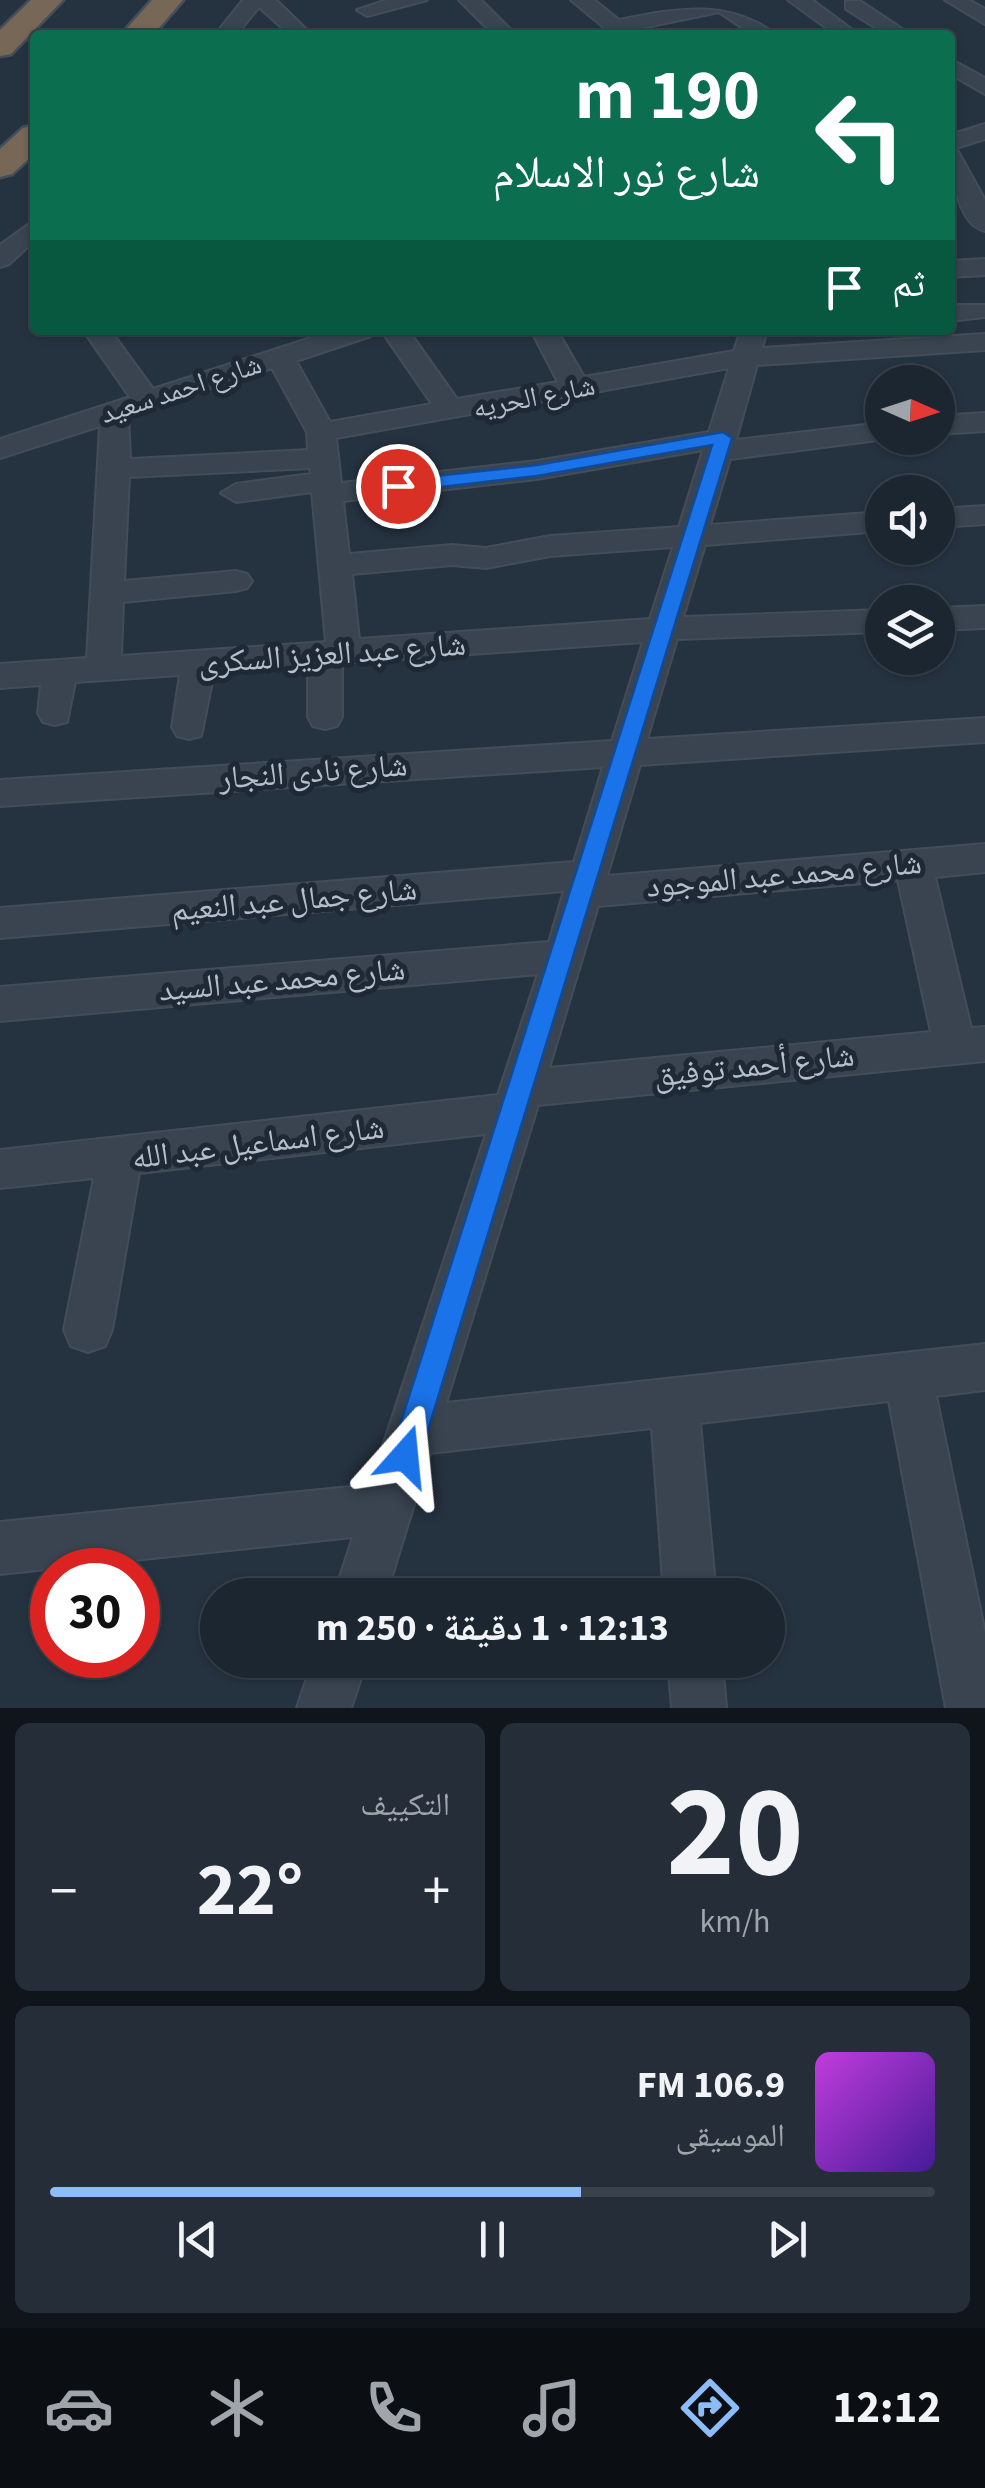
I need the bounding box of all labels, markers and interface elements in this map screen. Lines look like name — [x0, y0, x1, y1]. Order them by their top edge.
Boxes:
text: 190 m — [575, 46, 760, 146]
icon: left — [795, 70, 925, 200]
text: شارع نور الاسلام — [493, 141, 760, 205]
text: ثم — [892, 257, 925, 311]
icon: arrive — [817, 260, 872, 315]
street label: شارع احمد سعيد — [95, 344, 267, 434]
north arrow — [865, 365, 955, 455]
map controls — [865, 365, 955, 675]
street label: شارع الحريه — [469, 366, 599, 428]
pin — [356, 444, 441, 529]
icon: arrive — [371, 459, 426, 514]
button: sound — [865, 475, 955, 565]
button: layers — [865, 585, 955, 675]
street label: شارع عبد العزيز السكرى — [197, 622, 467, 686]
street label: شارع نادى النجار — [216, 742, 409, 802]
street label: شارع محمد عبد الموجود — [644, 840, 924, 910]
street label: شارع جمال عبد النعيم — [169, 866, 419, 934]
street label: شارع محمد عبد السيد — [157, 946, 407, 1014]
street label: شارع أحمد توفيق — [651, 1033, 857, 1099]
street label: شارع اسماعيل عبد الله — [129, 1105, 387, 1181]
position arrow — [353, 1404, 457, 1508]
speed limit sign: 30 — [30, 1548, 160, 1678]
text: 12:13 · 1 دقيقة · 250 m — [316, 1601, 669, 1655]
text: 20 — [666, 1741, 804, 1926]
text: التكييف — [360, 1782, 450, 1828]
text: 22° — [197, 1837, 303, 1944]
text: − — [50, 1853, 77, 1931]
text: + — [423, 1853, 450, 1931]
text: km/h — [700, 1899, 771, 1945]
text: 106.9 FM — [637, 2058, 785, 2112]
text: الموسيقى — [675, 2113, 785, 2159]
icon: previous — [170, 2212, 225, 2267]
icon: pause — [465, 2212, 520, 2267]
icon: next — [760, 2212, 815, 2267]
icon: car — [44, 2373, 114, 2443]
icon: climate — [202, 2373, 272, 2443]
icon: phone — [359, 2373, 429, 2443]
icon: music — [517, 2373, 587, 2443]
icon: directions — [675, 2373, 745, 2443]
text: 12:12 — [833, 2376, 941, 2440]

